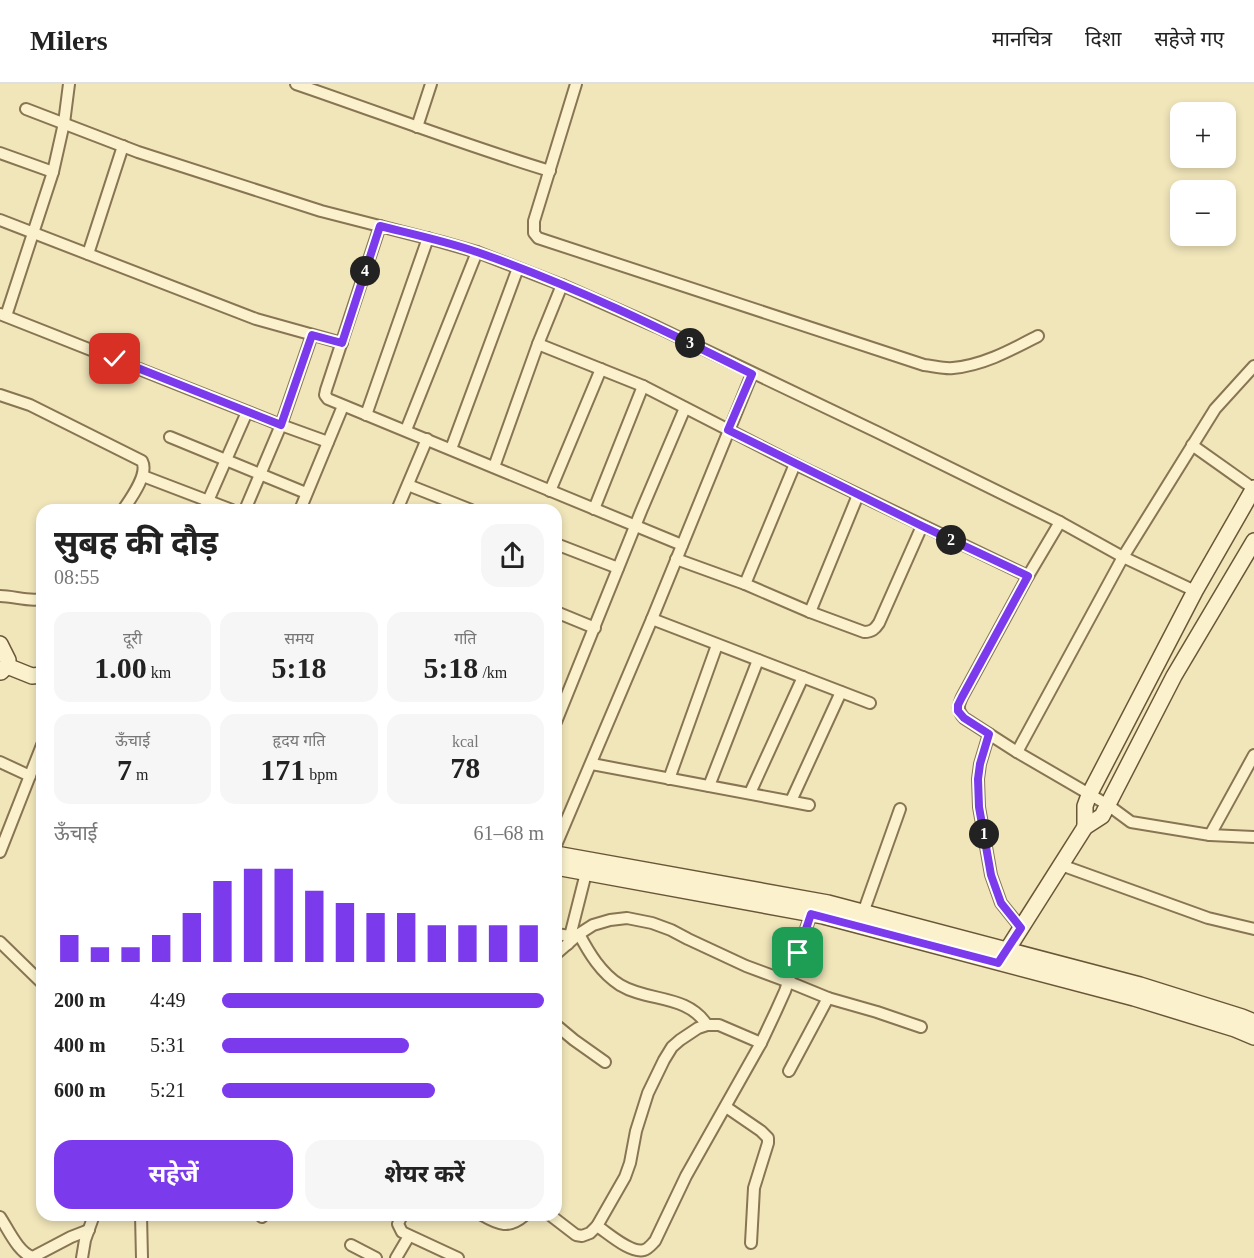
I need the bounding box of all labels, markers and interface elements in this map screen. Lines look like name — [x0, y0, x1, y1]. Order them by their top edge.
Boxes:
text: Milers — [30, 25, 108, 56]
text: मानचित्र — [992, 27, 1052, 51]
text: दिशा — [1085, 27, 1121, 51]
text: सहेजे गए — [1154, 27, 1224, 51]
map controls — [1170, 102, 1236, 246]
button: + — [1170, 102, 1236, 168]
button: − — [1170, 180, 1236, 246]
pin: 4 — [350, 256, 380, 286]
text: 4 — [361, 262, 369, 279]
pin: 3 — [675, 328, 705, 358]
pin — [89, 333, 140, 384]
text: 3 — [686, 334, 694, 351]
icon: check — [98, 342, 131, 375]
button: share — [481, 524, 544, 587]
text: सुबह की दौड़ — [54, 525, 218, 561]
pin: 2 — [936, 525, 966, 555]
text: 2 — [947, 531, 955, 548]
text: 08:55 — [54, 566, 100, 588]
text: दूरी — [123, 630, 142, 647]
text: समय — [284, 630, 314, 647]
text: गति — [454, 630, 476, 647]
text: 1.00 — [94, 651, 147, 684]
text: 5:18 — [271, 651, 326, 684]
text: 5:18 — [423, 651, 478, 684]
text: km — [147, 664, 171, 681]
text: /km — [478, 664, 507, 681]
text: ऊँचाई — [115, 732, 150, 749]
text: हृदय गति — [273, 732, 325, 749]
text: kcal — [452, 733, 479, 750]
text: 78 — [450, 751, 480, 784]
text: 7 — [117, 753, 132, 786]
text: 171 — [260, 753, 305, 786]
text: m — [132, 766, 148, 783]
text: bpm — [305, 766, 338, 783]
pin: 1 — [969, 819, 999, 849]
text: ऊँचाई — [54, 822, 97, 844]
text: 61–68 m — [473, 822, 544, 844]
text: 1 — [980, 825, 988, 842]
pin — [772, 927, 823, 978]
icon: arrive — [781, 936, 814, 969]
text: 200 m — [54, 989, 106, 1011]
text: 4:49 — [150, 989, 186, 1011]
text: 400 m — [54, 1034, 106, 1056]
text: 5:31 — [150, 1034, 186, 1056]
text: 600 m — [54, 1079, 106, 1101]
text: 5:21 — [150, 1079, 186, 1101]
button: सहेजें — [54, 1140, 293, 1209]
button: शेयर करें — [305, 1140, 544, 1209]

